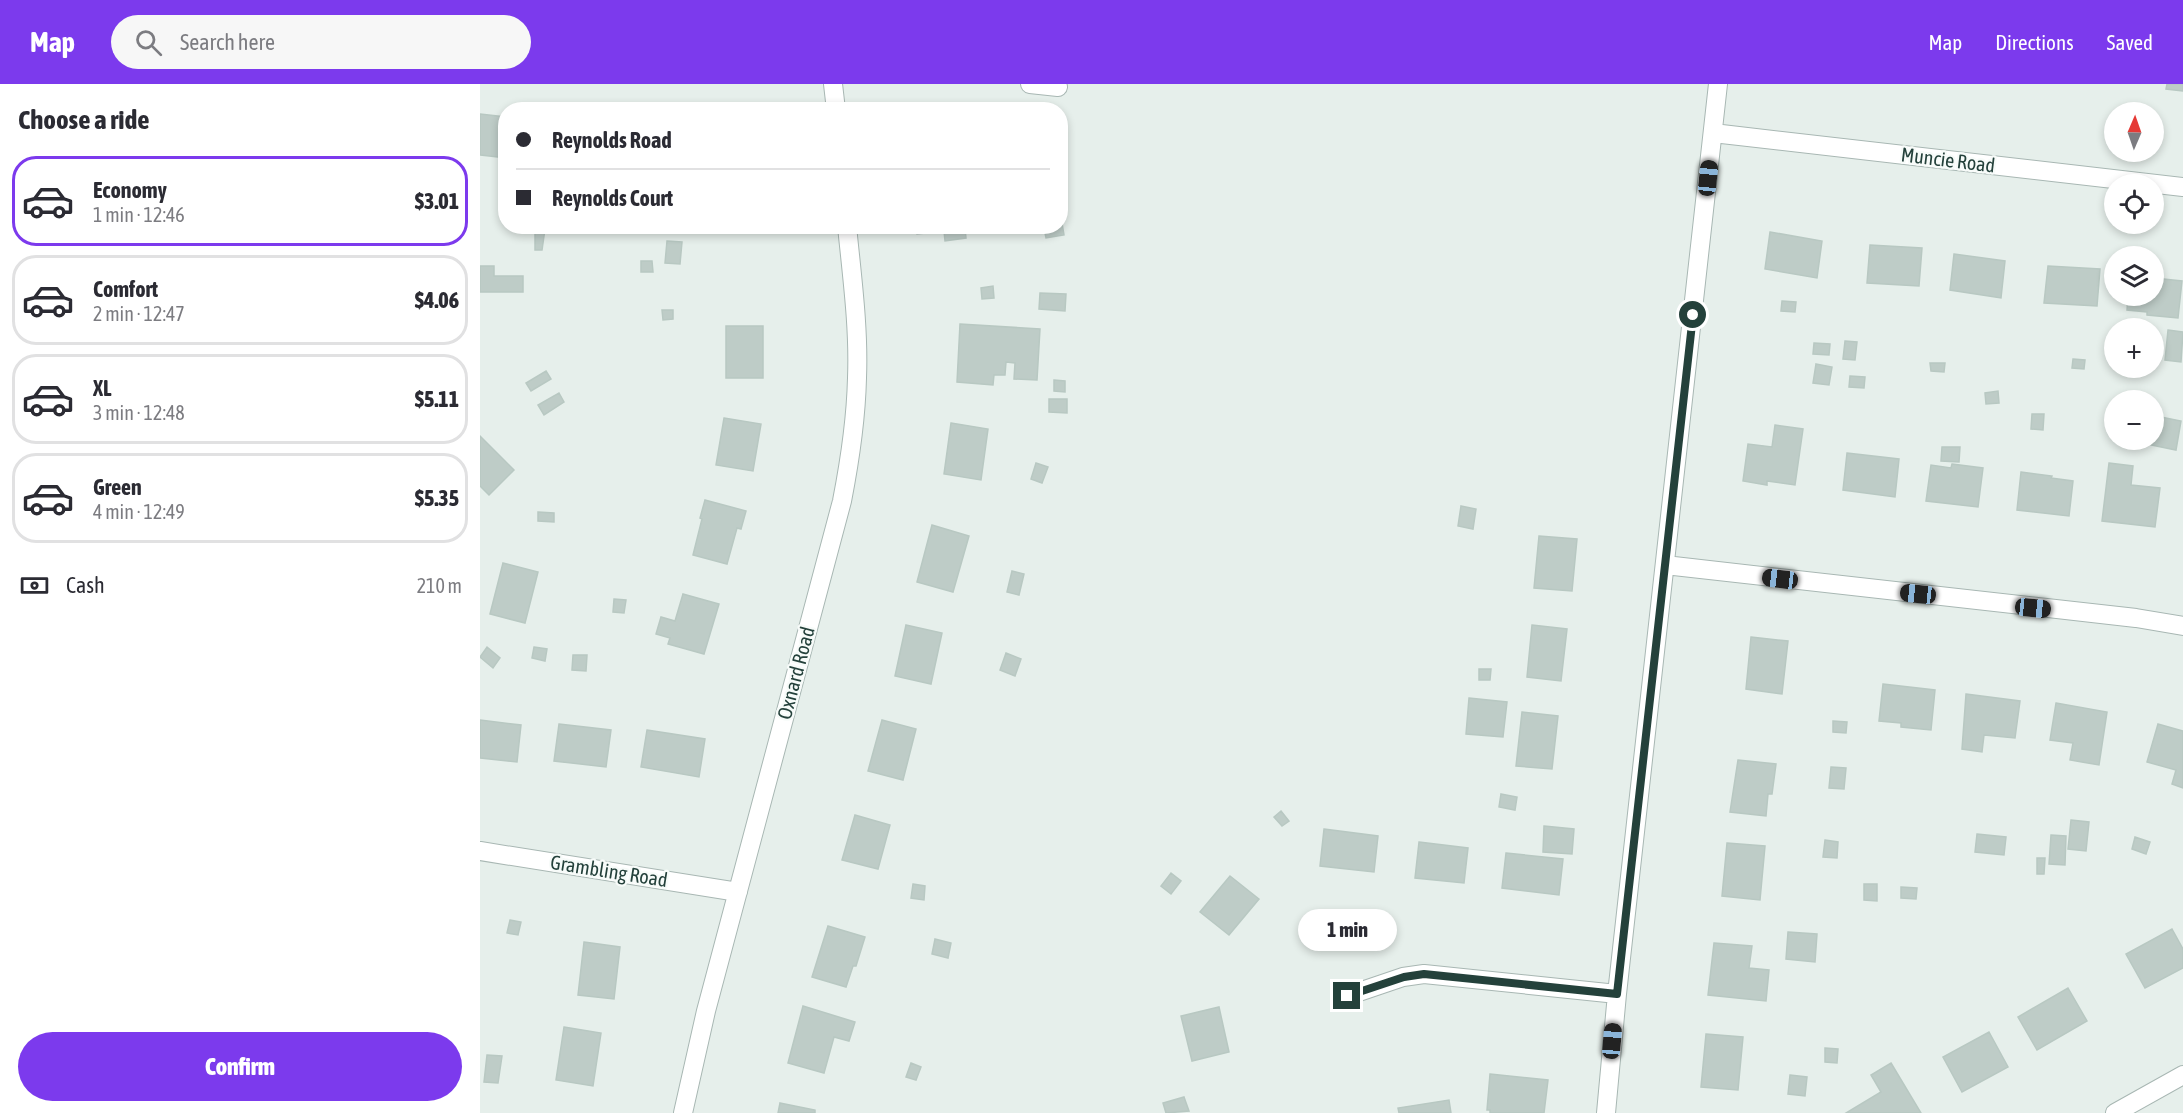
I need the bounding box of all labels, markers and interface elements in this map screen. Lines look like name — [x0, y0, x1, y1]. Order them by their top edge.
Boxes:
search box — [111, 15, 531, 69]
text: Map — [30, 26, 75, 58]
icon: search — [132, 26, 165, 59]
text: Search here — [180, 29, 275, 55]
text: Map — [1928, 30, 1962, 54]
text: Directions — [1995, 30, 2074, 54]
text: Saved — [2107, 30, 2153, 54]
north arrow — [2104, 102, 2164, 162]
map controls — [2104, 102, 2164, 450]
text: Choose a ride — [18, 104, 150, 135]
text: Reynolds Road — [552, 127, 672, 153]
street label: Muncie Road — [1900, 142, 1996, 177]
car — [1697, 159, 1719, 197]
icon: car — [21, 174, 75, 228]
button: locate — [2104, 174, 2164, 234]
text: Economy — [93, 177, 167, 203]
text: Reynolds Court — [552, 185, 673, 211]
text: $3.01 — [415, 188, 459, 214]
text: 1 min · 12:46 — [93, 203, 185, 226]
button: layers — [2104, 246, 2164, 306]
icon: car — [21, 273, 75, 327]
text: Comfort — [93, 276, 158, 302]
text: $4.06 — [415, 287, 459, 313]
route start — [1679, 301, 1706, 328]
text: 2 min · 12:47 — [93, 302, 185, 325]
button: + — [2104, 318, 2164, 378]
icon: car — [21, 372, 75, 426]
text: XL — [93, 375, 111, 401]
text: $5.11 — [415, 386, 459, 412]
button: − — [2104, 390, 2164, 450]
text: 3 min · 12:48 — [93, 401, 185, 424]
icon: car — [21, 471, 75, 525]
text: Green — [93, 474, 142, 500]
text: $5.35 — [415, 485, 459, 511]
text: 4 min · 12:49 — [93, 500, 185, 523]
car — [1761, 568, 1799, 590]
icon: cash — [18, 569, 51, 602]
text: Cash — [66, 572, 105, 598]
text: 210 m — [417, 574, 462, 597]
car — [1899, 583, 1937, 605]
car — [2014, 597, 2052, 619]
street label: Oxnard Road — [772, 624, 819, 722]
street label: Grambling Road — [549, 850, 669, 891]
callout: 1 min — [1298, 909, 1396, 951]
text: 1 min — [1327, 918, 1368, 941]
route end — [1333, 982, 1360, 1009]
car — [1601, 1022, 1623, 1060]
button: Confirm — [18, 1032, 462, 1101]

